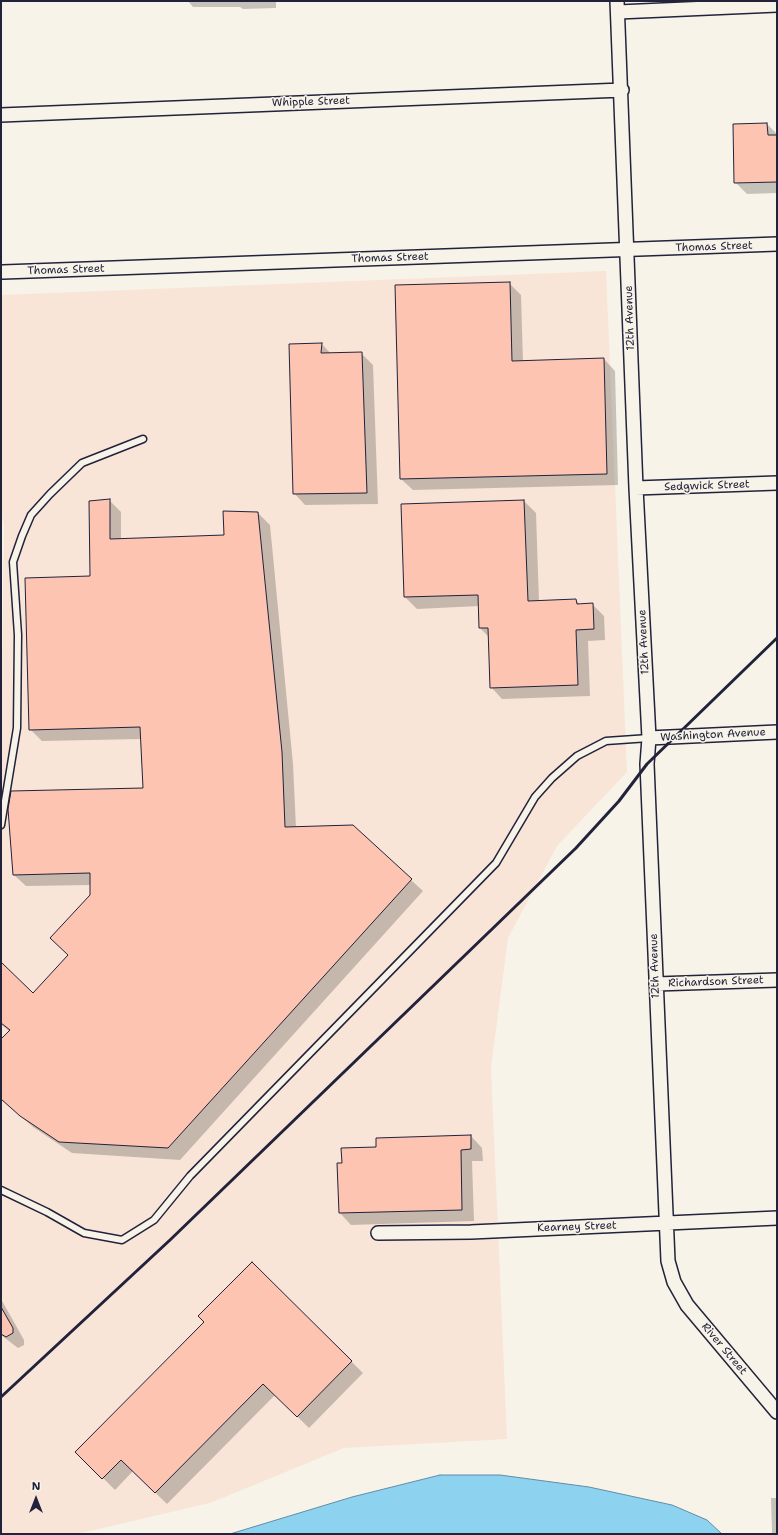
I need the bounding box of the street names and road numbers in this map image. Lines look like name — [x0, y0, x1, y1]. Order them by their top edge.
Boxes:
street label: Whipple Street — [272, 94, 350, 110]
street label: Thomas Street — [675, 239, 753, 255]
street label: Thomas Street — [351, 250, 429, 266]
street label: Thomas Street — [27, 262, 105, 278]
street label: 12th Avenue — [622, 285, 638, 351]
street label: Sedgwick Street — [664, 478, 750, 494]
street label: 12th Avenue — [636, 609, 652, 675]
street label: Washington Avenue — [660, 726, 766, 744]
street label: 12th Avenue — [647, 933, 663, 999]
street label: Richardson Street — [668, 974, 764, 990]
street label: Kearney Street — [537, 1219, 617, 1235]
street label: River Street — [699, 1320, 749, 1378]

